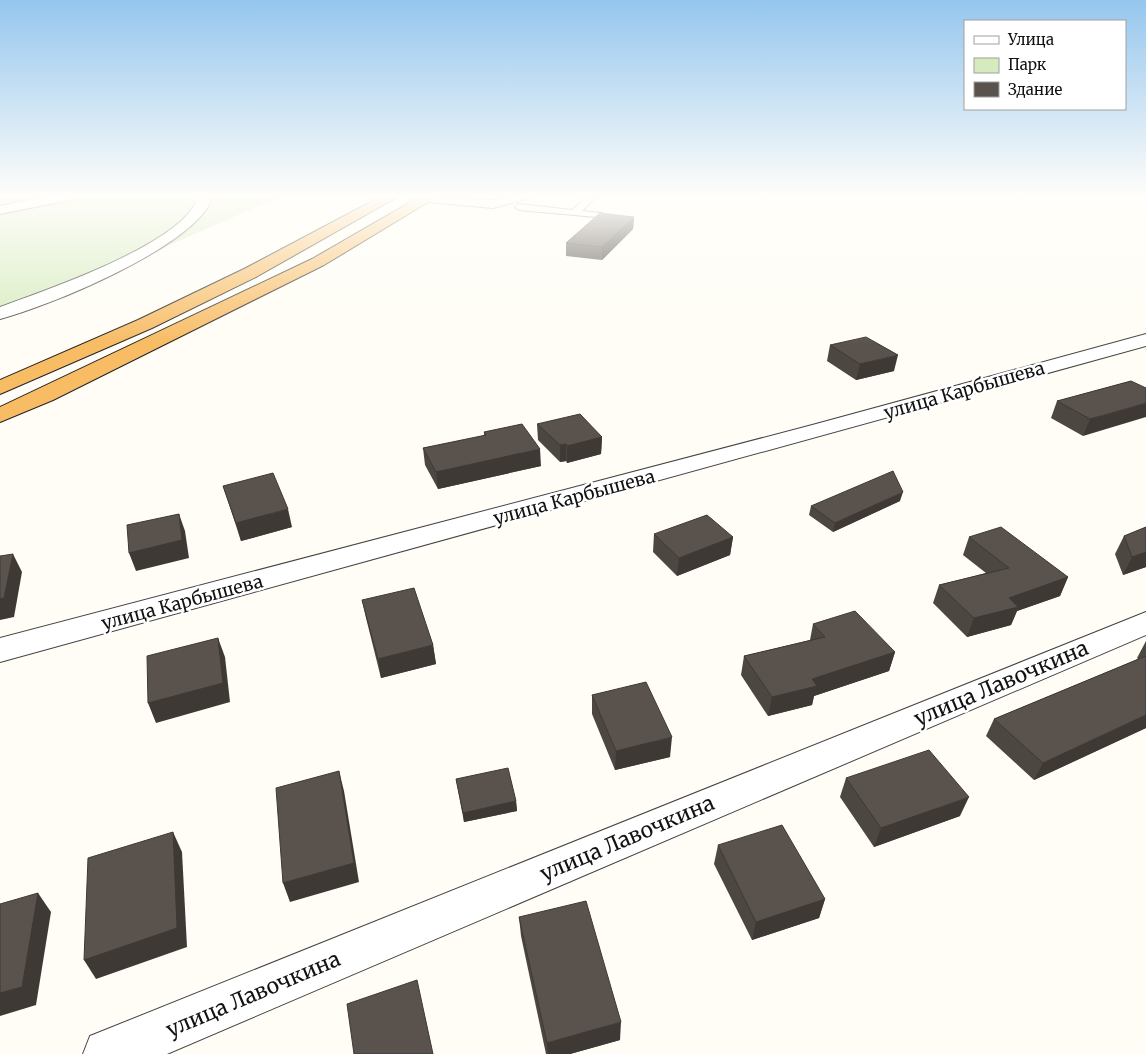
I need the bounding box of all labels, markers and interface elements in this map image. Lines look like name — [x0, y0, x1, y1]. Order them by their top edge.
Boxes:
legend — [964, 20, 1126, 110]
text: Улица — [1007, 30, 1054, 49]
text: Парк — [1008, 55, 1047, 74]
text: Здание — [1008, 80, 1062, 99]
street label: улица Карбышева — [881, 356, 1047, 424]
street label: улица Карбышева — [491, 464, 658, 530]
street label: улица Карбышева — [99, 569, 266, 635]
street label: улица Лавочкина — [910, 634, 1092, 732]
street label: улица Лавочкина — [536, 789, 718, 887]
street label: улица Лавочкина — [162, 945, 344, 1043]

